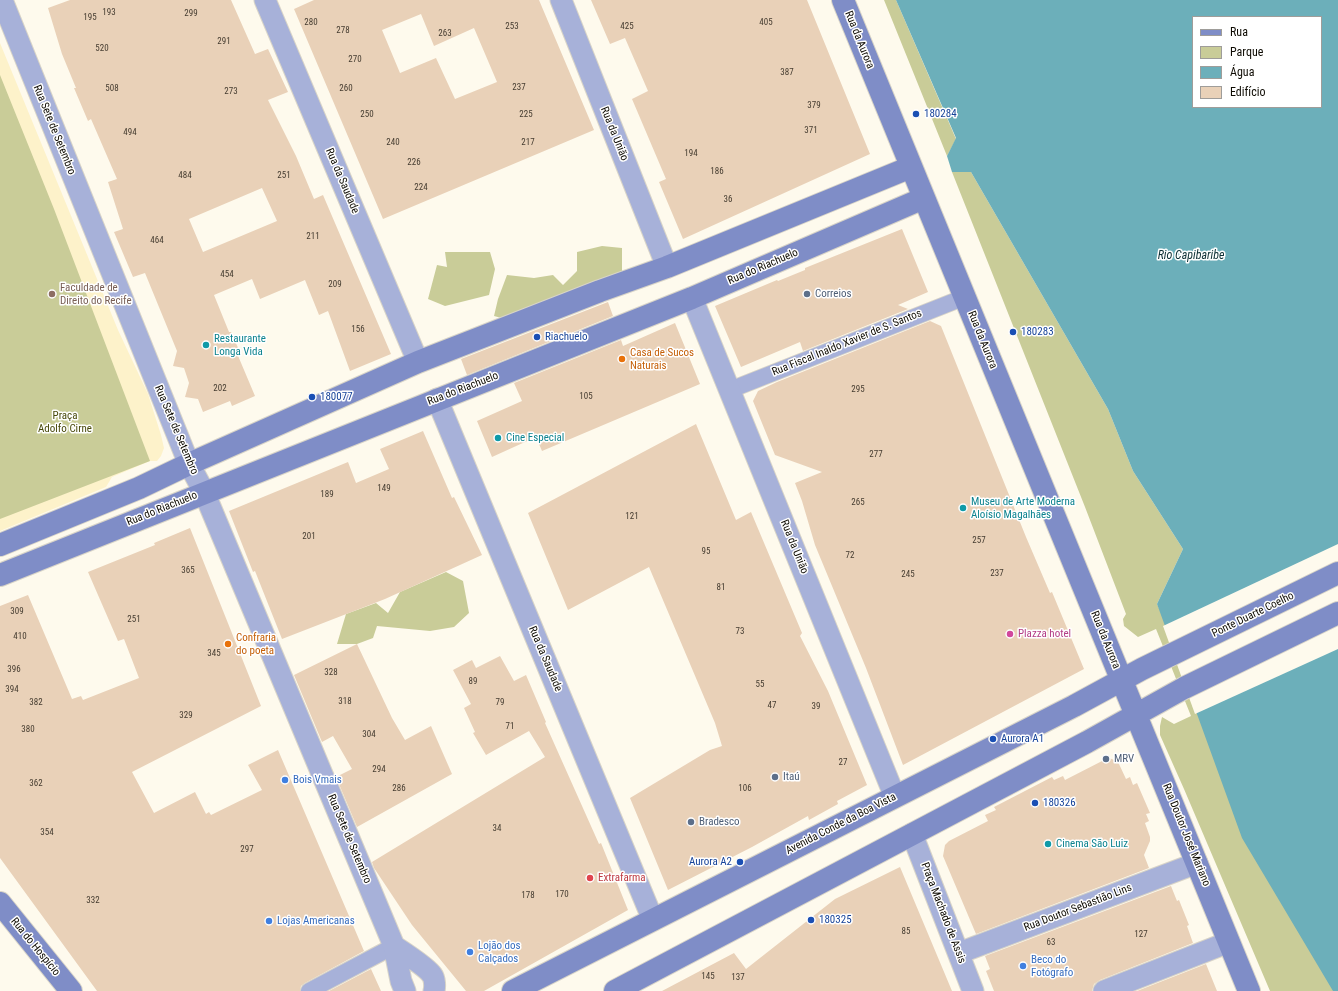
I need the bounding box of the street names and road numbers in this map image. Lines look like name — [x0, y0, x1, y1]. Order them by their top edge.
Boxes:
street label: Rua da Aurora — [841, 9, 877, 71]
street label: Rua Sete de Setembro — [30, 83, 78, 177]
street label: Rua da União — [597, 105, 631, 163]
street label: Rua da Saudade — [322, 146, 362, 216]
street label: Rua do Riachuelo — [726, 246, 800, 288]
street label: Rua Fiscal Inaldo Xavier de S. Santos — [770, 307, 924, 379]
street label: Rua da Aurora — [964, 309, 1000, 371]
street label: Rua do Riachuelo — [426, 369, 500, 409]
street label: Rua Sete de Setembro — [151, 383, 201, 477]
street label: Rua do Riachuelo — [125, 489, 199, 529]
street label: Rua da União — [777, 518, 811, 576]
street label: Ponte Duarte Coelho — [1210, 589, 1296, 641]
street label: Rua da Aurora — [1087, 609, 1123, 671]
street label: Rua da Saudade — [525, 624, 565, 694]
street label: Rua Doutor José Mariano — [1159, 782, 1213, 888]
street label: Avenida Conde da Boa Vista — [784, 790, 898, 858]
street label: Rua Sete de Setembro — [324, 792, 374, 886]
street label: Praça Machado de Assis — [918, 861, 968, 965]
street label: Rua Doutor Sebastião Lins — [1022, 881, 1134, 935]
street label: Rua do Hospício — [8, 915, 62, 979]

